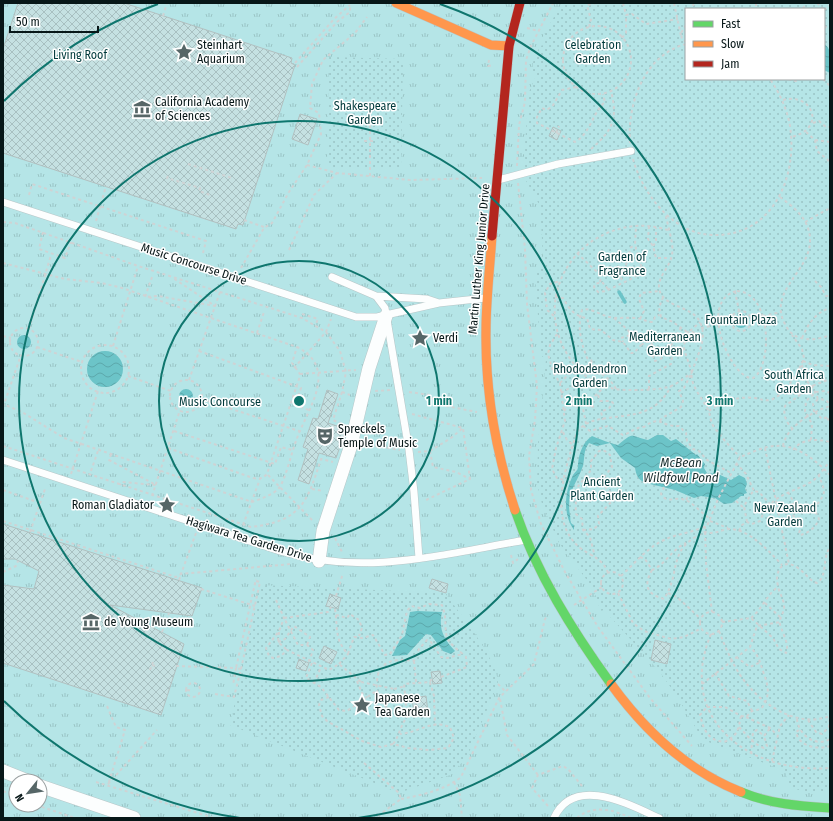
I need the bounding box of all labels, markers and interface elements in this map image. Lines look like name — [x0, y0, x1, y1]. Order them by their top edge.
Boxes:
scale bar — [10, 8, 98, 34]
legend — [685, 8, 825, 80]
text: 50 m — [16, 15, 40, 29]
text: Fast — [721, 17, 740, 31]
text: Slow — [721, 37, 744, 51]
place label: Steinhart Aquarium — [197, 38, 245, 66]
park label: Celebration Garden — [565, 38, 621, 66]
place icon: Steinhart Aquarium — [174, 42, 194, 62]
park label: Living Roof — [53, 48, 108, 62]
text: Jam — [721, 57, 739, 71]
place label: California Academy of Sciences — [155, 95, 250, 123]
museum icon: California Academy of Sciences — [132, 99, 152, 119]
park label: Shakespeare Garden — [334, 99, 396, 127]
street label: Martin Luther King Junior Drive — [465, 183, 493, 335]
street label: Music Concourse Drive — [139, 240, 249, 288]
park label: Garden of Fragrance — [598, 250, 647, 278]
park label: Fountain Plaza — [705, 313, 777, 327]
place icon: Verdi — [410, 328, 430, 348]
park label: Mediterranean Garden — [629, 330, 701, 358]
place label: Verdi — [433, 331, 458, 345]
park label: Rhododendron Garden — [553, 362, 627, 390]
park label: South Africa Garden — [764, 368, 824, 396]
centre of rings — [292, 394, 306, 408]
text: 1 min — [426, 394, 452, 408]
text: 2 min — [565, 394, 592, 408]
text: 3 min — [706, 394, 733, 408]
park label: Music Concourse — [179, 395, 261, 409]
place label: Spreckels Temple of Music — [338, 422, 417, 450]
theatre icon: Spreckels Temple of Music — [315, 426, 335, 446]
water label: McBean Wildfowl Pond — [643, 455, 719, 485]
park label: Ancient Plant Garden — [570, 475, 634, 503]
place icon: Roman Gladiator — [157, 495, 177, 515]
place label: Roman Gladiator — [72, 498, 155, 512]
park label: New Zealand Garden — [754, 501, 816, 529]
street label: Hagiwara Tea Garden Drive — [184, 513, 314, 565]
museum icon: de Young Museum — [81, 612, 101, 632]
place label: de Young Museum — [104, 615, 193, 629]
place label: Japanese Tea Garden — [375, 691, 430, 719]
place icon: Japanese Tea Garden — [352, 695, 372, 715]
north arrow — [8, 773, 48, 813]
text: N — [12, 792, 27, 804]

